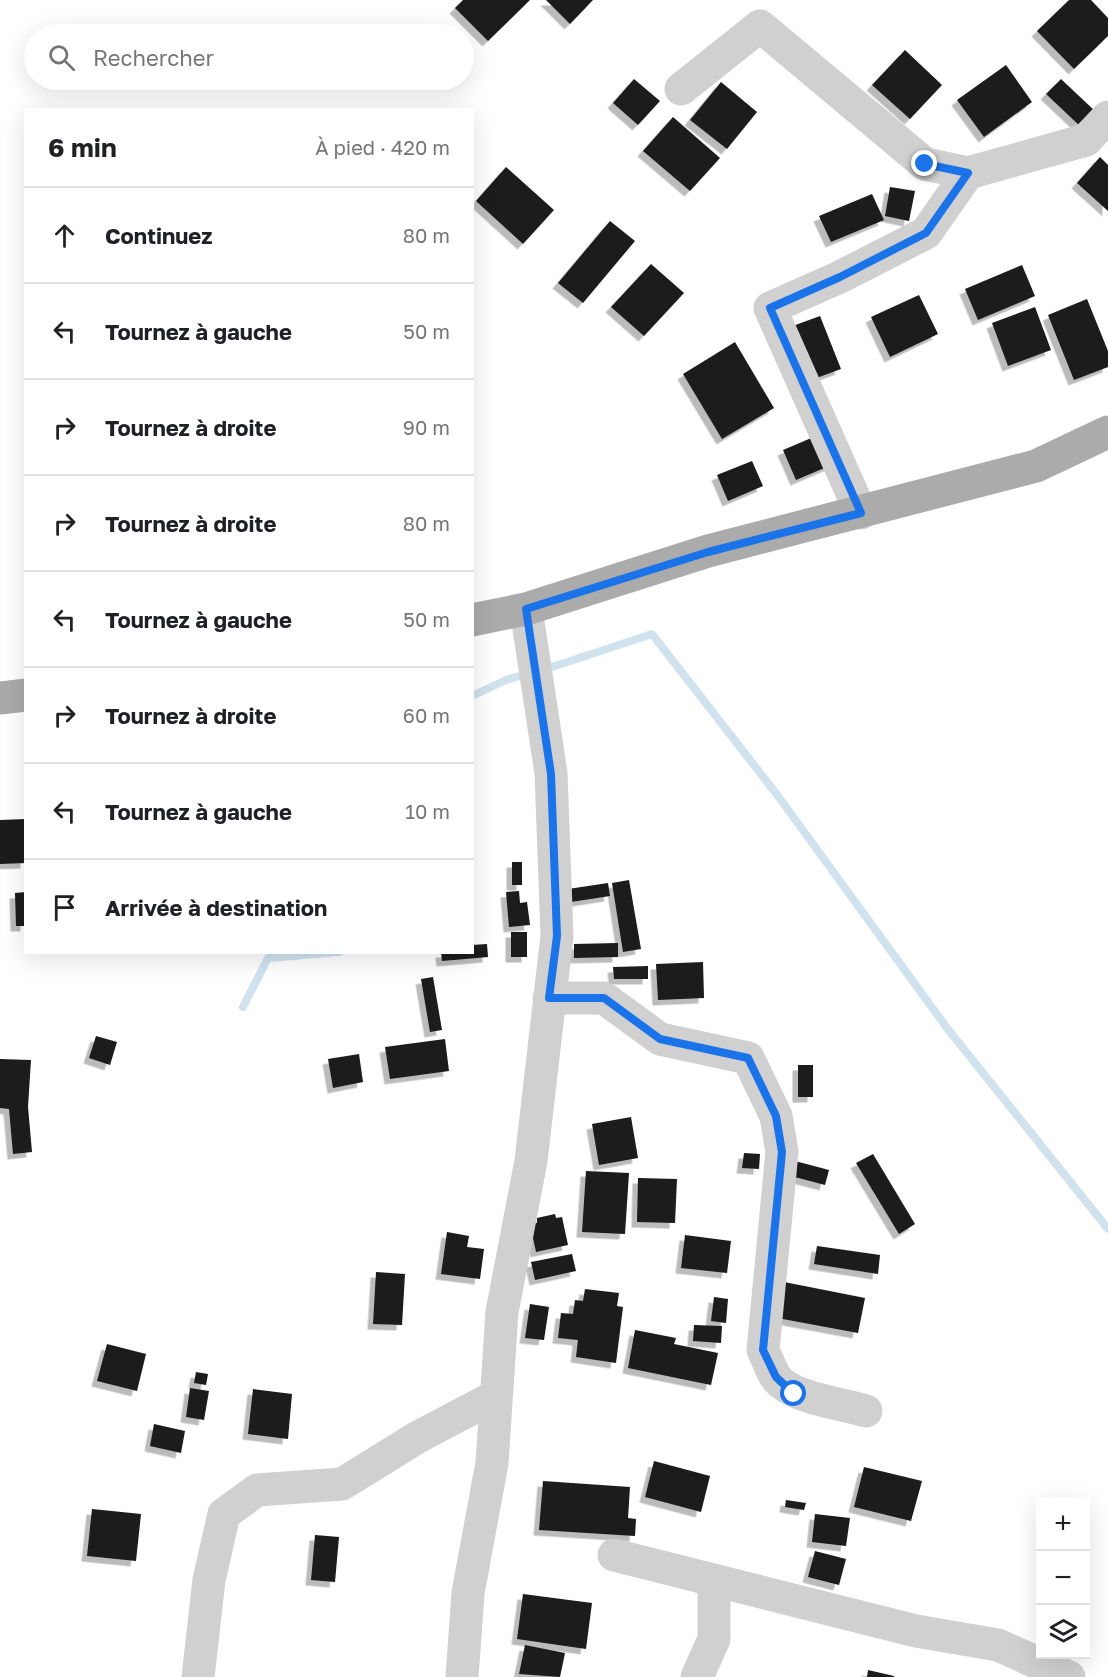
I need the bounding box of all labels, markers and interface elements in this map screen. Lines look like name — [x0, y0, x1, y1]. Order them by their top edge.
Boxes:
search box — [24, 24, 474, 90]
icon: search — [45, 41, 78, 74]
text: Rechercher — [93, 44, 214, 71]
text: 6 min — [48, 132, 117, 163]
text: À pied · 420 m — [315, 135, 450, 159]
route end — [911, 150, 937, 176]
icon: ahead — [48, 219, 81, 252]
text: Continuez — [105, 222, 212, 249]
text: 80 m — [403, 223, 450, 247]
icon: left — [48, 315, 81, 348]
text: Tournez à gauche — [105, 318, 292, 345]
text: 50 m — [403, 319, 450, 343]
icon: right — [48, 411, 81, 444]
text: Tournez à droite — [105, 414, 276, 441]
text: 90 m — [403, 415, 450, 439]
icon: right — [48, 507, 81, 540]
text: Tournez à droite — [105, 510, 276, 537]
text: 80 m — [403, 511, 450, 535]
icon: left — [48, 603, 81, 636]
text: Tournez à gauche — [105, 606, 292, 633]
text: 50 m — [403, 607, 450, 631]
icon: right — [48, 699, 81, 732]
text: Tournez à droite — [105, 702, 276, 729]
text: 60 m — [403, 703, 450, 727]
icon: left — [48, 795, 81, 828]
text: Tournez à gauche — [105, 798, 292, 825]
text: 10 m — [405, 799, 450, 823]
icon: arrive — [48, 891, 81, 924]
text: Arrivée à destination — [105, 894, 327, 921]
route start — [780, 1380, 806, 1406]
map controls — [1036, 1497, 1090, 1659]
button: + — [1036, 1497, 1090, 1551]
button: − — [1036, 1551, 1090, 1605]
button: layers — [1036, 1605, 1090, 1659]

